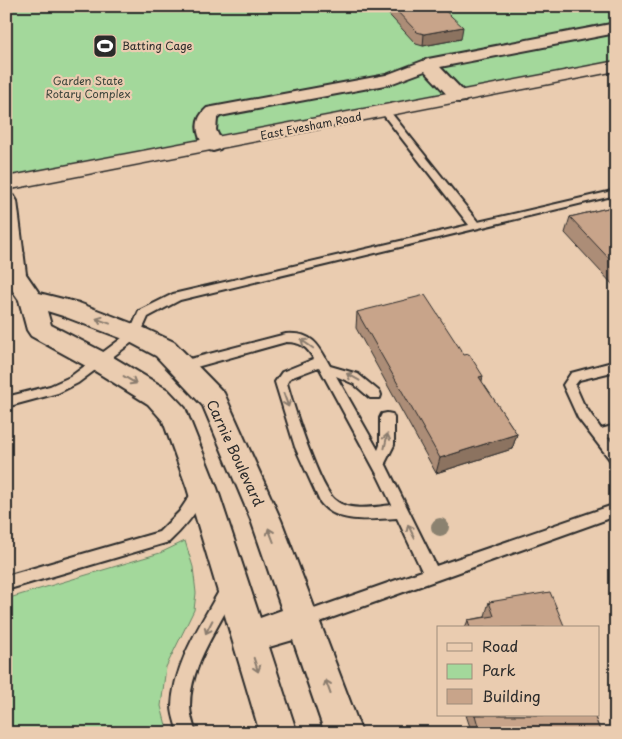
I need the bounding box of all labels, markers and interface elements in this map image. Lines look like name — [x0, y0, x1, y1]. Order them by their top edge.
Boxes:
sports icon: Batting Cage — [92, 33, 118, 59]
place label: Batting Cage — [122, 37, 192, 54]
park label: Garden State Rotary Complex — [45, 72, 131, 102]
street label: East Evesham Road — [259, 107, 363, 144]
one-way arrow — [96, 316, 111, 326]
one-way arrow — [300, 339, 314, 349]
one-way arrow — [346, 372, 361, 382]
one-way arrow — [123, 376, 137, 386]
one-way arrow — [282, 392, 291, 408]
street label: Carnie Boulevard — [201, 396, 270, 510]
one-way arrow — [382, 434, 392, 450]
one-way arrow — [406, 524, 415, 539]
one-way arrow — [266, 527, 275, 543]
one-way arrow — [203, 620, 213, 634]
legend — [437, 626, 600, 716]
text: Road — [482, 634, 518, 657]
one-way arrow — [252, 657, 262, 673]
text: Park — [482, 658, 516, 681]
one-way arrow — [323, 680, 332, 695]
text: Building — [482, 684, 541, 707]

